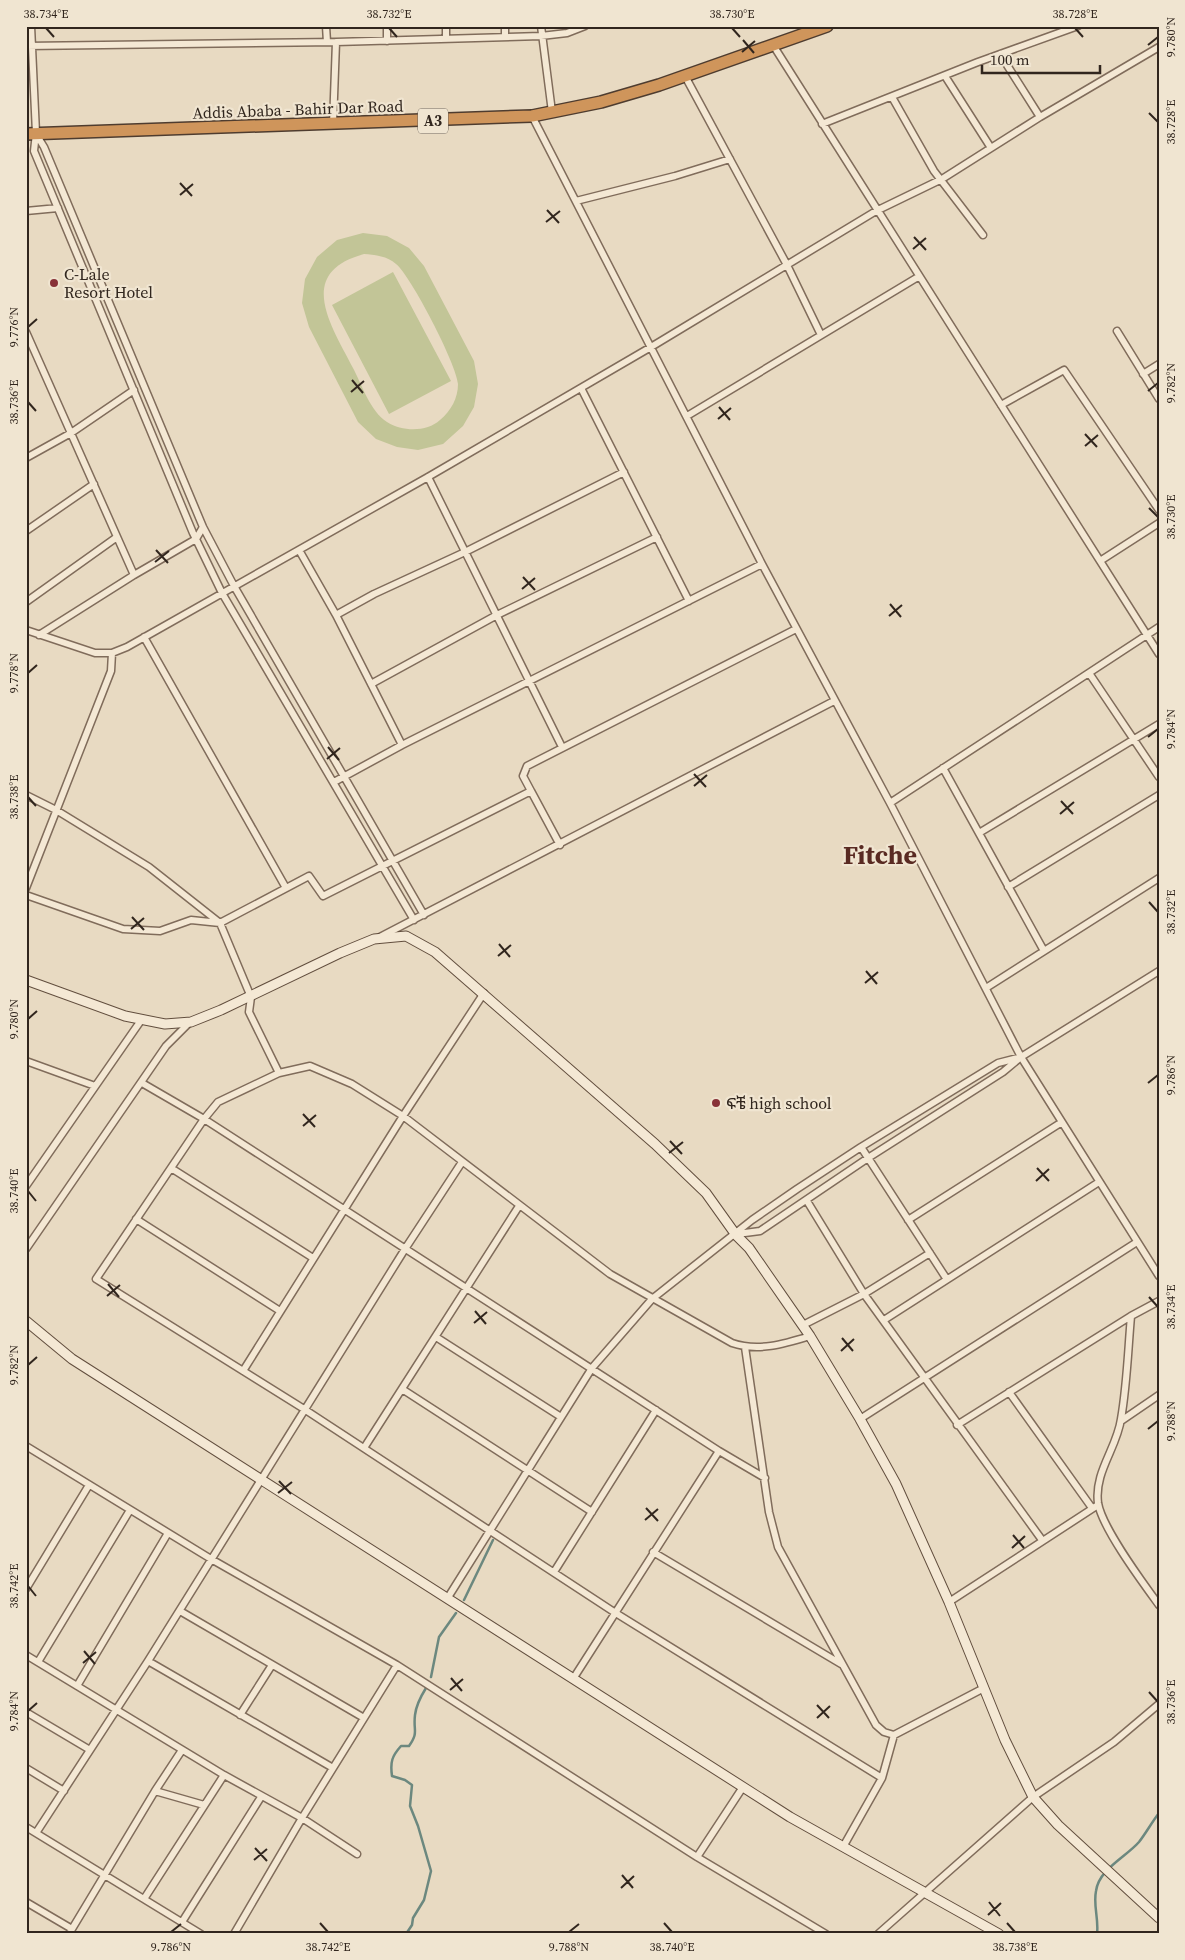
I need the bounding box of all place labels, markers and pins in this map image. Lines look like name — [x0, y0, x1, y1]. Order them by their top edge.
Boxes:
place label: C-Lale Resort Hotel — [64, 263, 153, 303]
marker: C-Lale Resort Hotel — [48, 277, 60, 289]
place label: ፍቼ high school — [726, 1092, 832, 1114]
marker: ፍቼ high school — [710, 1097, 722, 1109]

